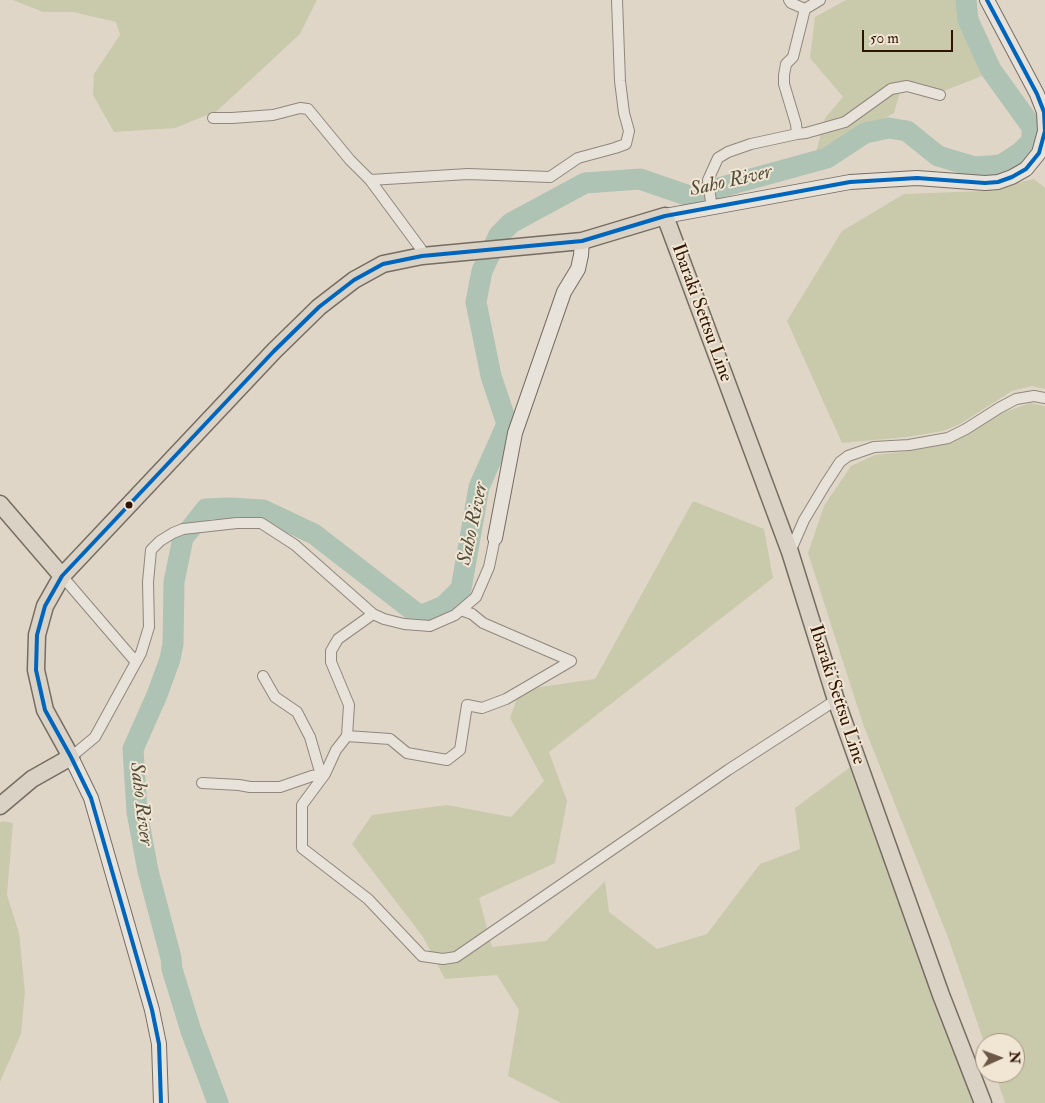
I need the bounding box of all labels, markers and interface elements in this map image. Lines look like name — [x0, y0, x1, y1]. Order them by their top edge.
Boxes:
scale bar — [865, 20, 956, 52]
text: 50 m — [870, 29, 899, 48]
water label: Saho River — [688, 161, 774, 203]
street label: Ibaraki Settsu Line — [665, 241, 737, 385]
water label: Saho River — [454, 481, 494, 567]
unlabelled marker — [124, 500, 134, 510]
street label: Ibaraki Settsu Line — [803, 622, 869, 768]
water label: Saho River — [123, 761, 157, 847]
north arrow — [975, 1033, 1025, 1083]
text: N — [1006, 1051, 1023, 1064]

